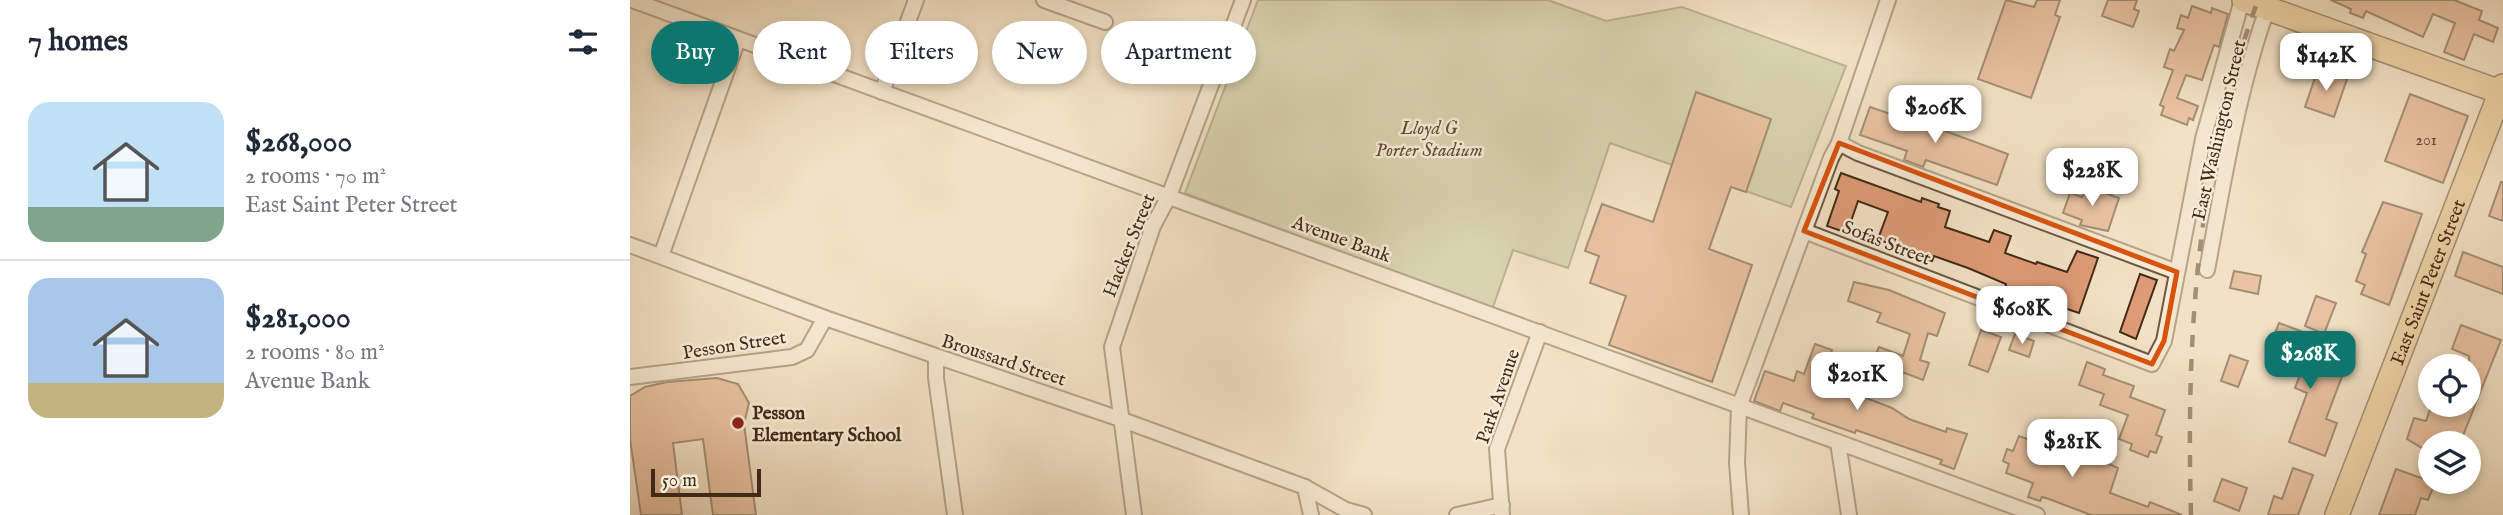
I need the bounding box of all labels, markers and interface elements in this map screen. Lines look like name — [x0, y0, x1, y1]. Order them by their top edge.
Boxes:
chip: Buy — [651, 21, 739, 84]
chip: Rent — [753, 21, 851, 84]
chip: Filters — [865, 21, 978, 84]
chip: New — [992, 21, 1087, 84]
chip: Apartment — [1101, 21, 1256, 84]
text: 7 homes — [28, 23, 128, 61]
icon: filters — [564, 23, 602, 61]
pin: $142K — [2277, 34, 2375, 93]
street label: East Washington Street — [2188, 37, 2252, 223]
text: $142K — [2296, 41, 2356, 70]
pin: $206K — [1886, 86, 1984, 145]
text: $206K — [1904, 93, 1966, 122]
park label: Lloyd G Porter Stadium — [1375, 117, 1483, 163]
text: $268,000 — [245, 124, 352, 162]
icon: home — [84, 130, 168, 214]
house number: 201 — [2415, 131, 2437, 151]
pin: $228K — [2043, 148, 2141, 208]
text: $228K — [2062, 156, 2122, 185]
text: 2 rooms · 70 m² — [245, 162, 386, 191]
street label: Hacker Street — [1098, 190, 1162, 301]
text: East Saint Peter Street — [245, 191, 457, 220]
street label: East Saint Peter Street — [2386, 196, 2472, 369]
street label: Avenue Bank — [1288, 211, 1395, 269]
street label: Sofas Street — [1839, 216, 1934, 272]
pin: $608K — [1973, 286, 2071, 346]
text: $608K — [1992, 294, 2052, 323]
text: $281,000 — [245, 300, 351, 338]
icon: home — [84, 306, 168, 390]
street label: Pesson Street — [681, 326, 788, 366]
street label: Broussard Street — [938, 329, 1069, 392]
pin: $268K — [2261, 332, 2359, 391]
text: 2 rooms · 80 m² — [245, 338, 385, 367]
text: $268K — [2281, 339, 2339, 368]
street label: Park Avenue — [1472, 346, 1526, 447]
pin: $201K — [1808, 352, 1906, 412]
map controls — [2418, 354, 2481, 494]
button: locate — [2418, 354, 2481, 417]
text: $201K — [1827, 360, 1887, 389]
text: Avenue Bank — [245, 367, 370, 396]
place label: Pesson Elementary School — [752, 402, 902, 448]
marker: Pesson Elementary School — [730, 415, 746, 431]
pin: $281K — [2023, 420, 2121, 479]
text: $281K — [2043, 427, 2101, 456]
button: layers — [2418, 431, 2481, 494]
scale bar — [651, 466, 761, 498]
text: 50 m — [662, 469, 697, 493]

